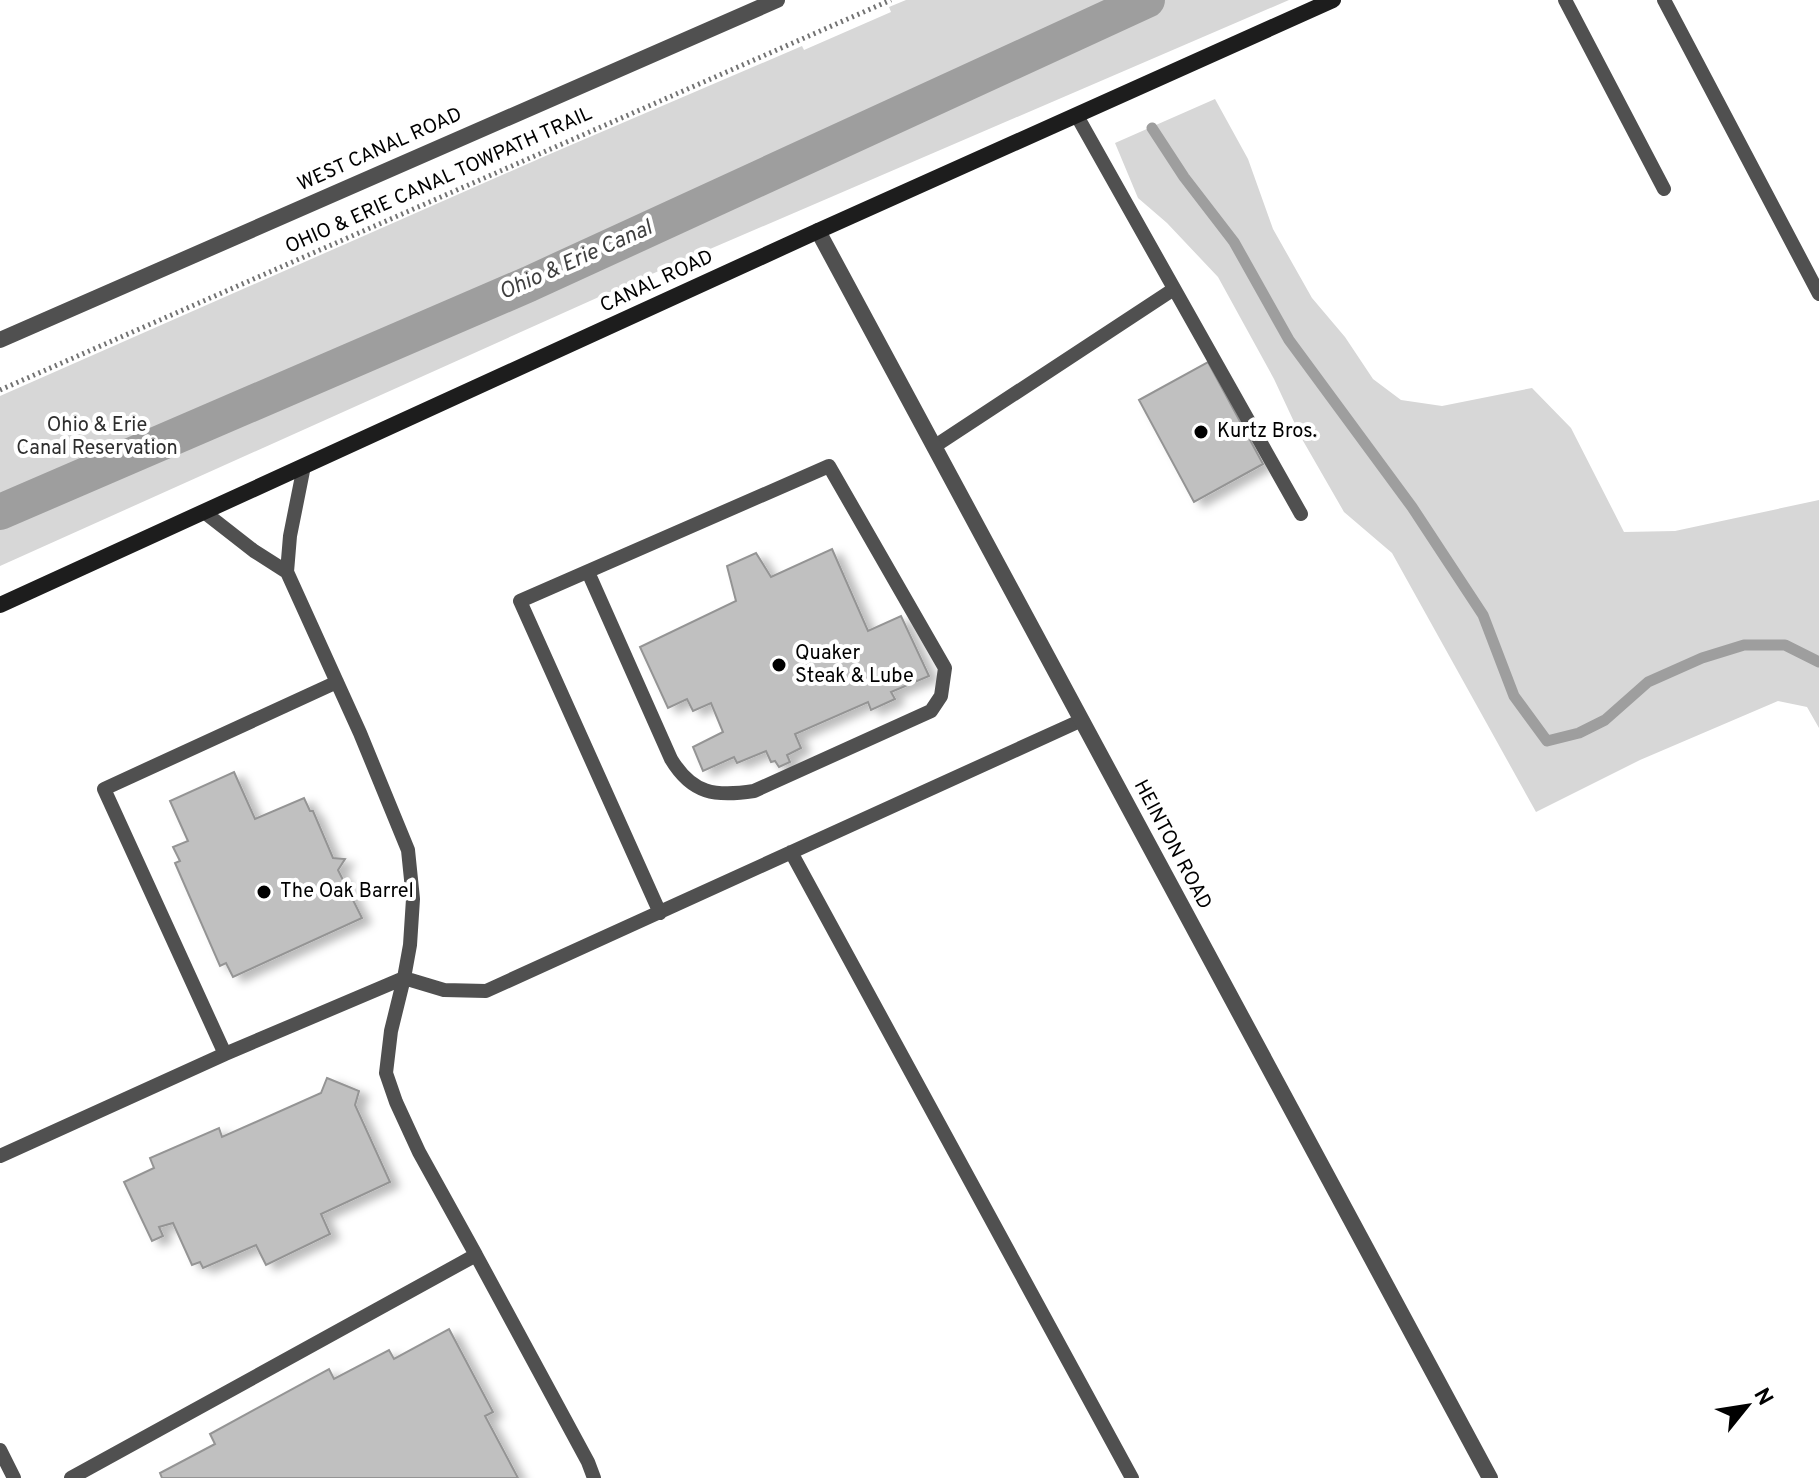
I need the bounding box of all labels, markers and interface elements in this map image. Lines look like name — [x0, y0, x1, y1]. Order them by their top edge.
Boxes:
street label: OHIO & ERIE CANAL TOWPATH TRAIL — [281, 101, 597, 261]
street label: WEST CANAL ROAD — [294, 102, 466, 198]
water label: Ohio & Erie Canal — [495, 215, 658, 307]
street label: CANAL ROAD — [596, 244, 718, 320]
park label: Ohio & Erie Canal Reservation — [16, 413, 178, 462]
place label: Kurtz Bros. — [1217, 419, 1317, 445]
marker: Kurtz Bros. — [1192, 423, 1210, 441]
place label: Quaker Steak & Lube — [795, 641, 914, 690]
marker: Quaker Steak & Lube — [770, 656, 788, 674]
street label: HEINTON ROAD — [1127, 776, 1217, 914]
place label: The Oak Barrel — [280, 879, 414, 905]
marker: The Oak Barrel — [255, 883, 273, 901]
north arrow — [1707, 1366, 1787, 1446]
text: N — [1747, 1384, 1778, 1411]

